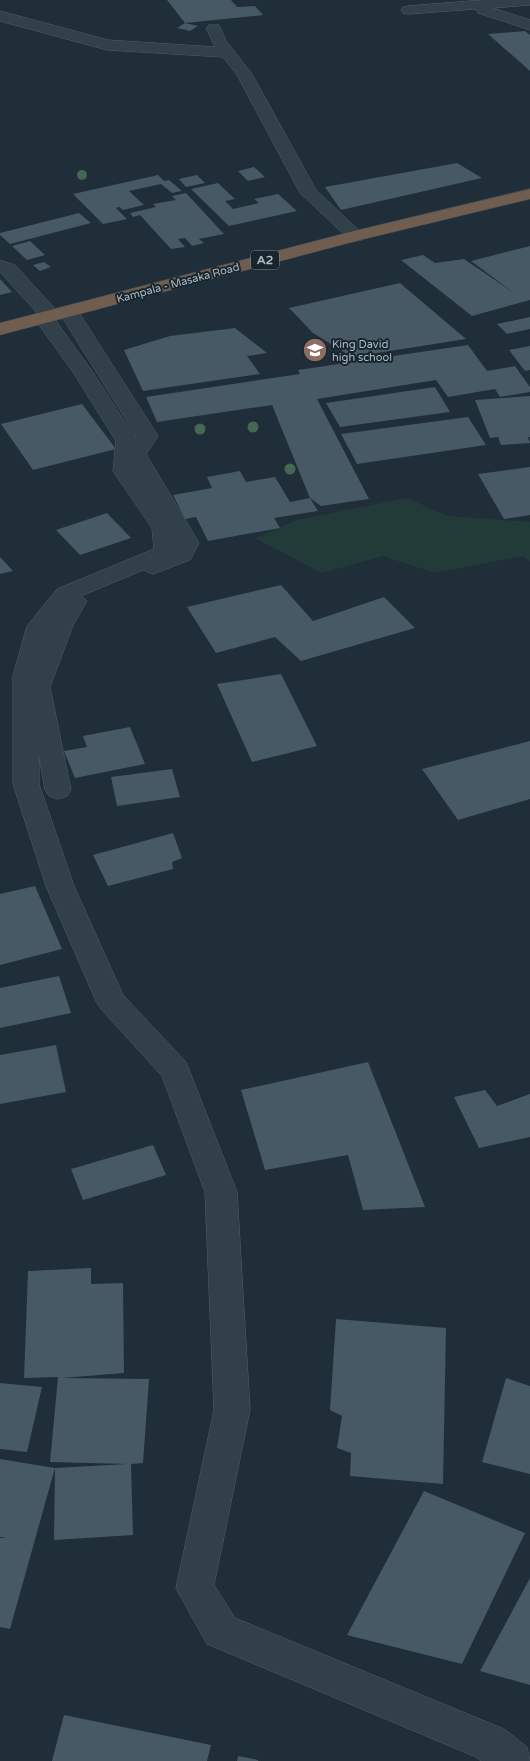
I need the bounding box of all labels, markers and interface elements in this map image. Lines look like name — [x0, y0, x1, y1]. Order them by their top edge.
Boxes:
road number: A2 — [251, 250, 279, 270]
street label: Kampala - Masaka Road — [115, 260, 241, 306]
school or university icon: King David high school — [302, 337, 328, 363]
place label: King David high school — [332, 338, 392, 364]

